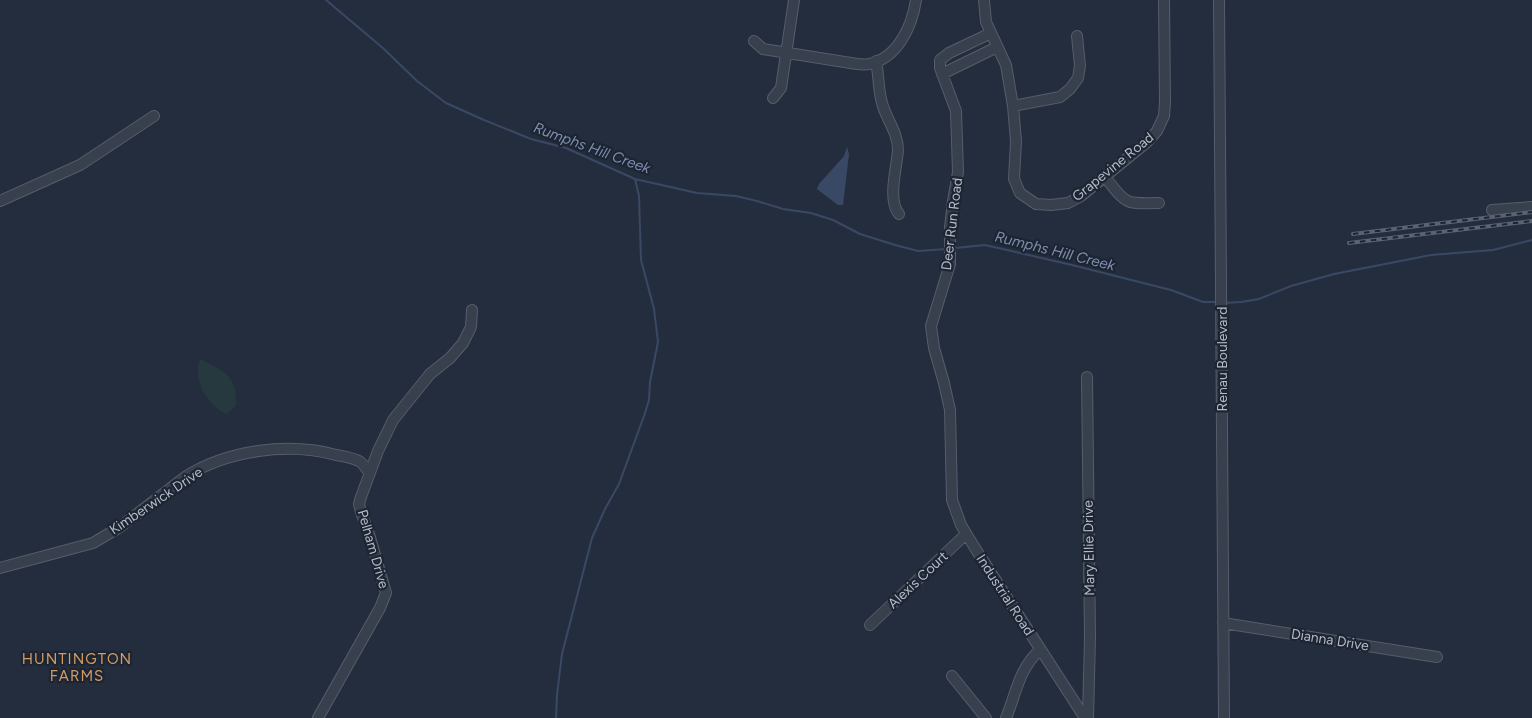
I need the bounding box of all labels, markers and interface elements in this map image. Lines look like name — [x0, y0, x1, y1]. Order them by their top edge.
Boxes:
water label: Rumphs Hill Creek — [531, 118, 654, 178]
street label: Grapevine Road — [1069, 129, 1157, 205]
street label: Deer Run Road — [938, 177, 966, 271]
water label: Rumphs Hill Creek — [993, 227, 1118, 275]
street label: Renau Boulevard — [1214, 307, 1231, 411]
street label: Kimberwick Drive — [106, 463, 206, 538]
street label: Mary Ellie Drive — [1080, 500, 1098, 596]
street label: Pelham Drive — [354, 508, 392, 591]
street label: Alexis Court — [884, 548, 952, 612]
street label: Industrial Road — [972, 551, 1038, 639]
street label: Dianna Drive — [1290, 625, 1370, 655]
district label: HUNTINGTON FARMS — [22, 650, 132, 685]

